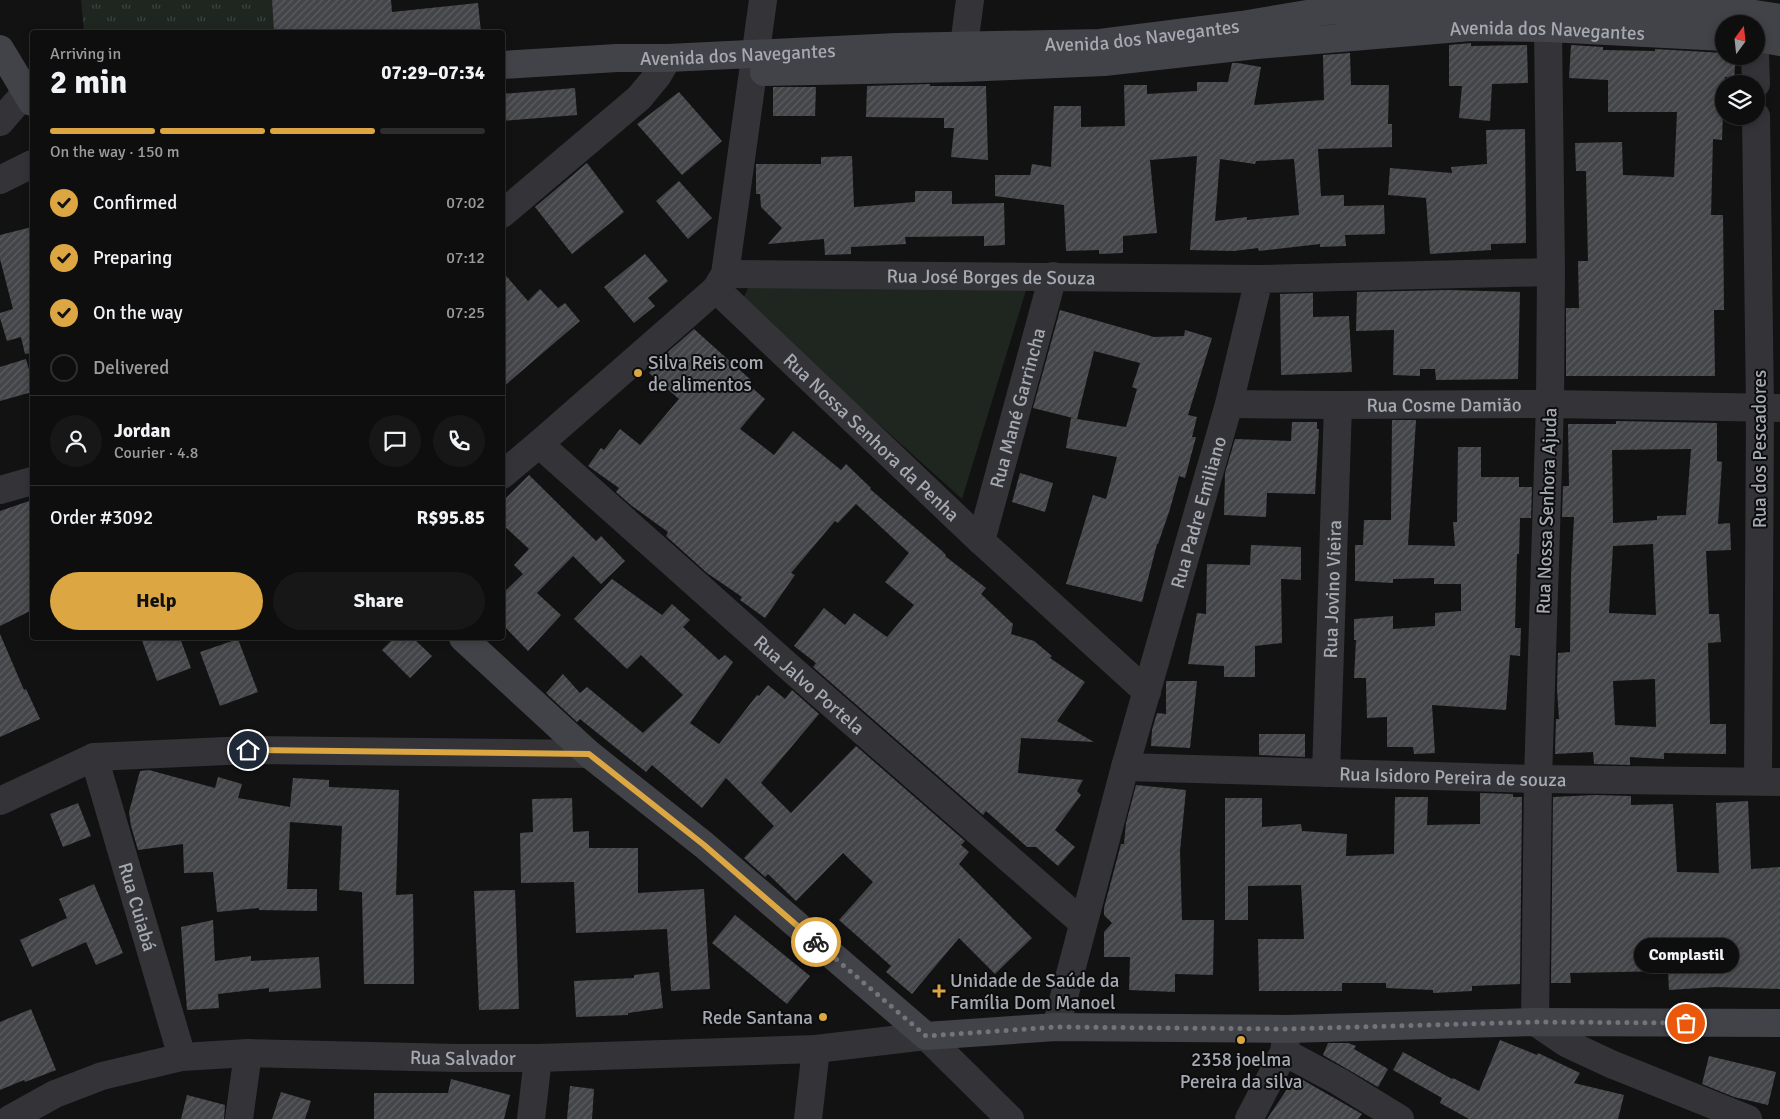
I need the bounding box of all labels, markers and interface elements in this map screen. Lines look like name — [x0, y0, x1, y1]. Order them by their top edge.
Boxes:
street label: Avenida dos Navegantes — [1044, 14, 1241, 57]
north arrow — [1715, 15, 1765, 65]
map controls — [1715, 15, 1765, 125]
street label: Avenida dos Navegantes — [1448, 16, 1645, 46]
street label: Avenida dos Navegantes — [640, 39, 836, 71]
text: Arriving in — [50, 44, 121, 64]
text: 07:29–07:34 — [381, 61, 485, 85]
text: 2 min — [50, 63, 127, 102]
button: layers — [1715, 75, 1765, 125]
text: On the way · 150 m — [50, 142, 180, 162]
icon: check — [50, 189, 78, 217]
text: Confirmed — [93, 191, 177, 215]
text: 07:02 — [446, 193, 485, 213]
icon: check — [50, 244, 78, 272]
text: Preparing — [93, 246, 172, 270]
text: 07:12 — [446, 248, 485, 268]
street label: Rua José Borges de Souza — [886, 265, 1095, 290]
icon: check — [50, 299, 78, 327]
text: On the way — [93, 301, 183, 325]
text: 07:25 — [446, 303, 485, 323]
street label: Rua Mané Garrincha — [985, 325, 1051, 491]
street label: Rua Nossa Senhora da Penha — [778, 348, 964, 527]
place label: Silva Reis com de alimentos — [648, 351, 764, 397]
text: Delivered — [93, 356, 169, 380]
marker: Silva Reis com de alimentos — [632, 367, 644, 379]
street label: Rua dos Pescadores — [1748, 370, 1772, 528]
street label: Rua Cosme Damião — [1366, 393, 1522, 418]
street label: Rua Nossa Senhora Ajuda — [1531, 407, 1563, 615]
button: person — [50, 415, 102, 467]
button: chat — [369, 415, 421, 467]
button: phone — [433, 415, 485, 467]
text: Jordan — [114, 419, 171, 443]
street label: Rua Padre Emiliano — [1166, 434, 1232, 591]
text: Courier · 4.8 — [114, 443, 198, 463]
text: Order #3092 — [50, 506, 153, 530]
text: R$95.85 — [417, 506, 485, 530]
street label: Rua Jovino Vieira — [1319, 519, 1347, 659]
button: Help — [50, 572, 263, 630]
button: Share — [273, 572, 485, 630]
street label: Rua Jalvo Portela — [748, 630, 869, 740]
pin — [227, 729, 269, 771]
icon: home — [234, 736, 262, 764]
street label: Rua Isidoro Pereira de souza — [1339, 762, 1567, 792]
street label: Rua Cuiabá — [113, 860, 161, 954]
courier — [791, 917, 841, 967]
icon: bike — [802, 928, 830, 956]
callout: Complastil — [1634, 938, 1738, 973]
text: Complastil — [1649, 945, 1724, 965]
place label: Unidade de Saúde da Família Dom Manoel — [950, 969, 1119, 1015]
marker: Unidade de Saúde da Família Dom Manoel — [932, 984, 946, 998]
pin — [1665, 1002, 1707, 1044]
place label: Rede Santana — [702, 1006, 813, 1030]
icon: bag — [1672, 1009, 1700, 1037]
marker: Rede Santana — [817, 1011, 829, 1023]
marker: 2358 joelma Pereira da silva — [1235, 1034, 1247, 1046]
street label: Rua Salvador — [409, 1046, 516, 1071]
place label: 2358 joelma Pereira da silva — [1180, 1048, 1302, 1094]

